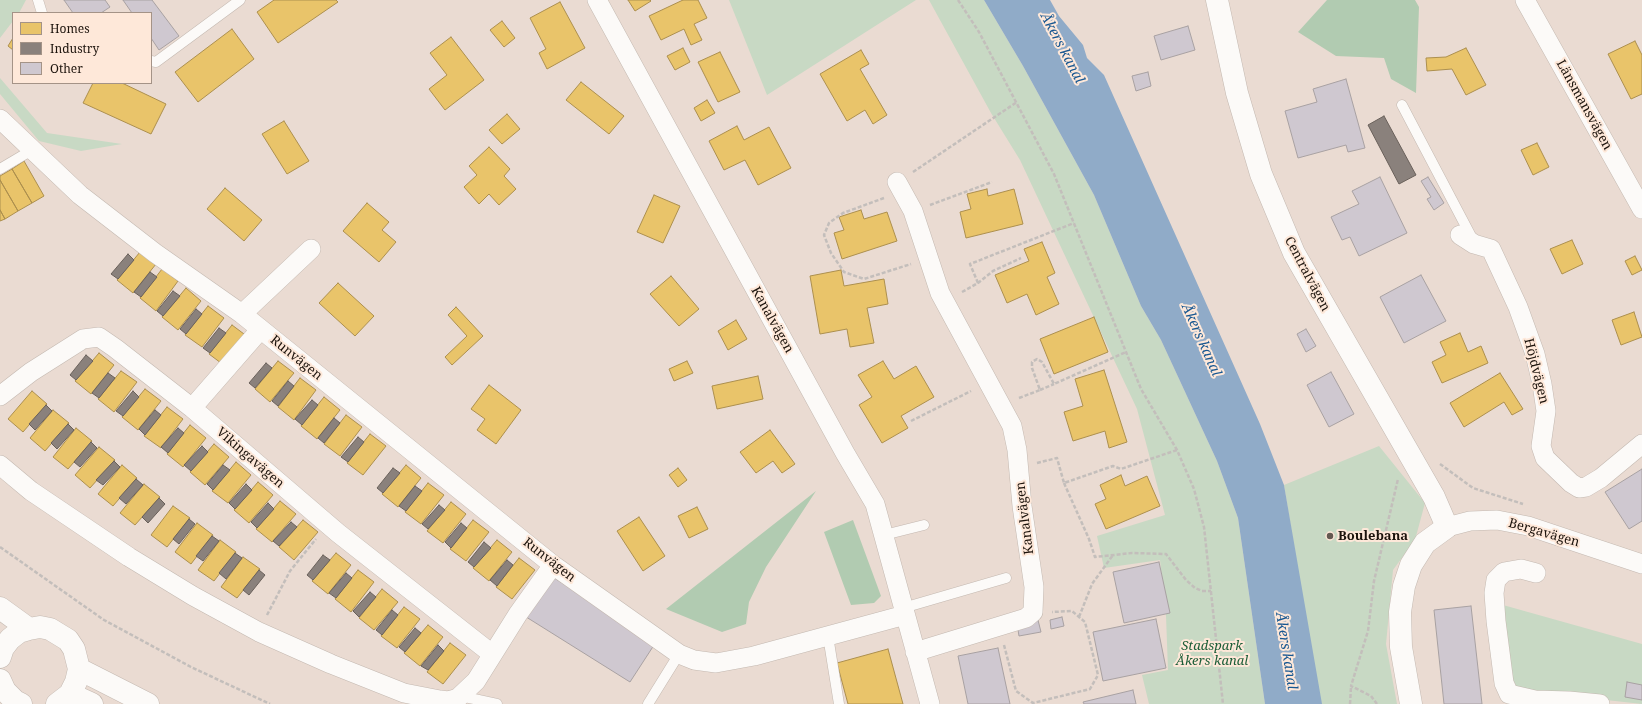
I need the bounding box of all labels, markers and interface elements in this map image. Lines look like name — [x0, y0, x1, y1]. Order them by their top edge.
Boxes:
water label: Åkers kanal — [1036, 10, 1088, 86]
legend — [12, 12, 152, 84]
text: Homes — [50, 20, 90, 37]
text: Industry — [50, 40, 99, 57]
street label: Länsmansvägen — [1553, 57, 1615, 153]
text: Other — [50, 60, 83, 77]
street label: Centralvägen — [1281, 234, 1333, 314]
street label: Kanalvägen — [747, 284, 797, 356]
water label: Åkers kanal — [1177, 301, 1225, 379]
street label: Runvägen — [267, 332, 325, 384]
street label: Höjdvägen — [1520, 337, 1552, 405]
street label: Vikingavägen — [213, 424, 287, 492]
street label: Kanalvägen — [1013, 481, 1037, 555]
street label: Bergavägen — [1507, 515, 1581, 551]
place label: Boulebana — [1338, 528, 1408, 544]
marker: Boulebana — [1325, 531, 1335, 541]
street label: Runvägen — [520, 535, 578, 585]
water label: Åkers kanal — [1272, 611, 1300, 691]
park label: Stadspark Åkers kanal — [1176, 638, 1248, 669]

